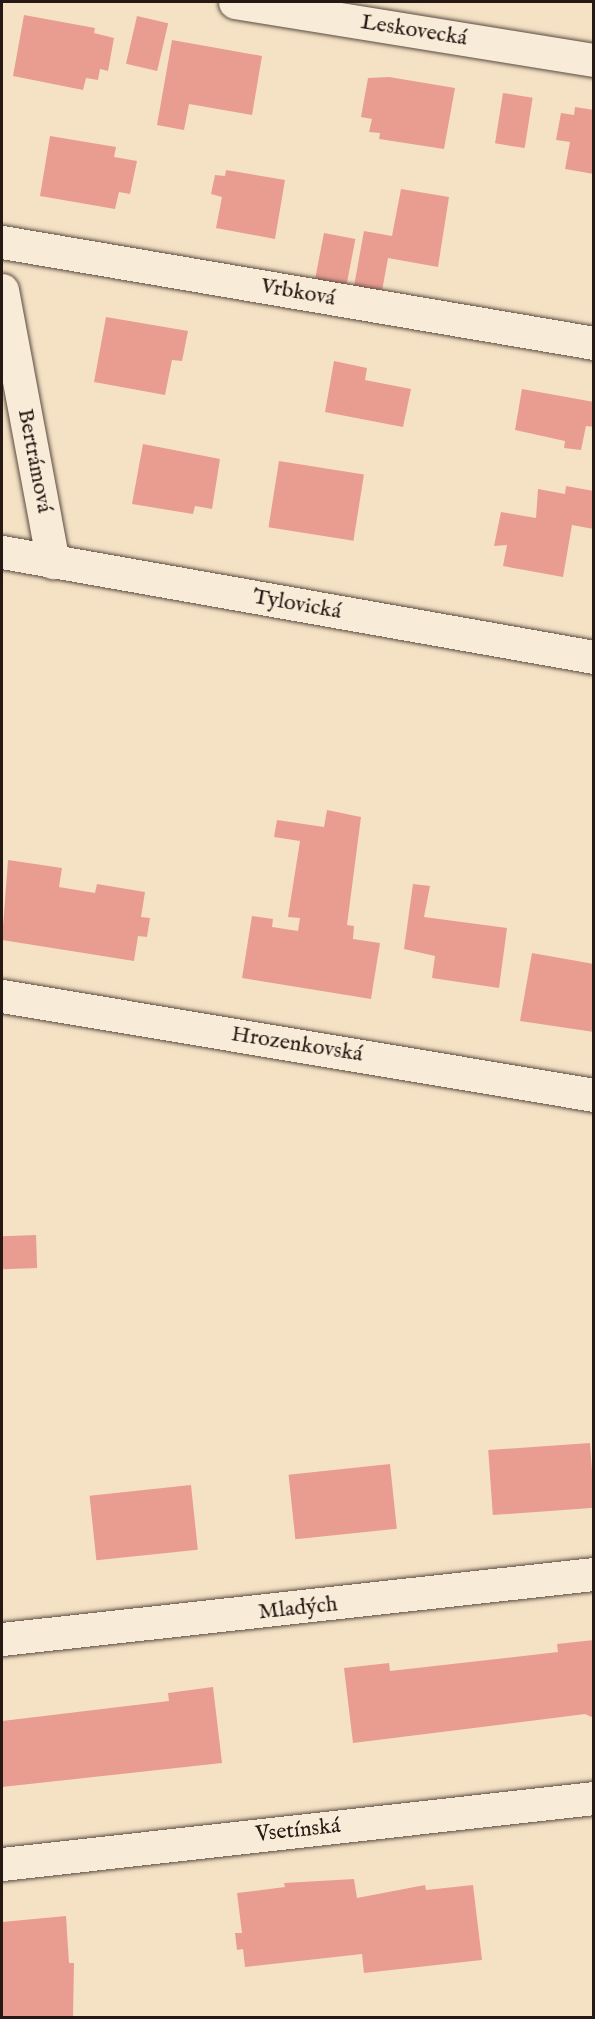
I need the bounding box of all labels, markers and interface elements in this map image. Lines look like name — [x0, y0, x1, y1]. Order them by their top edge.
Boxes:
street label: Leskovecká — [359, 10, 469, 52]
street label: Vrbková — [259, 273, 337, 313]
street label: Bertrámová — [11, 407, 57, 515]
street label: Tylovická — [251, 584, 343, 626]
street label: Hrozenkovská — [229, 1022, 365, 1068]
street label: Mladých — [257, 1592, 339, 1626]
street label: Vsetínská — [254, 1813, 342, 1849]

